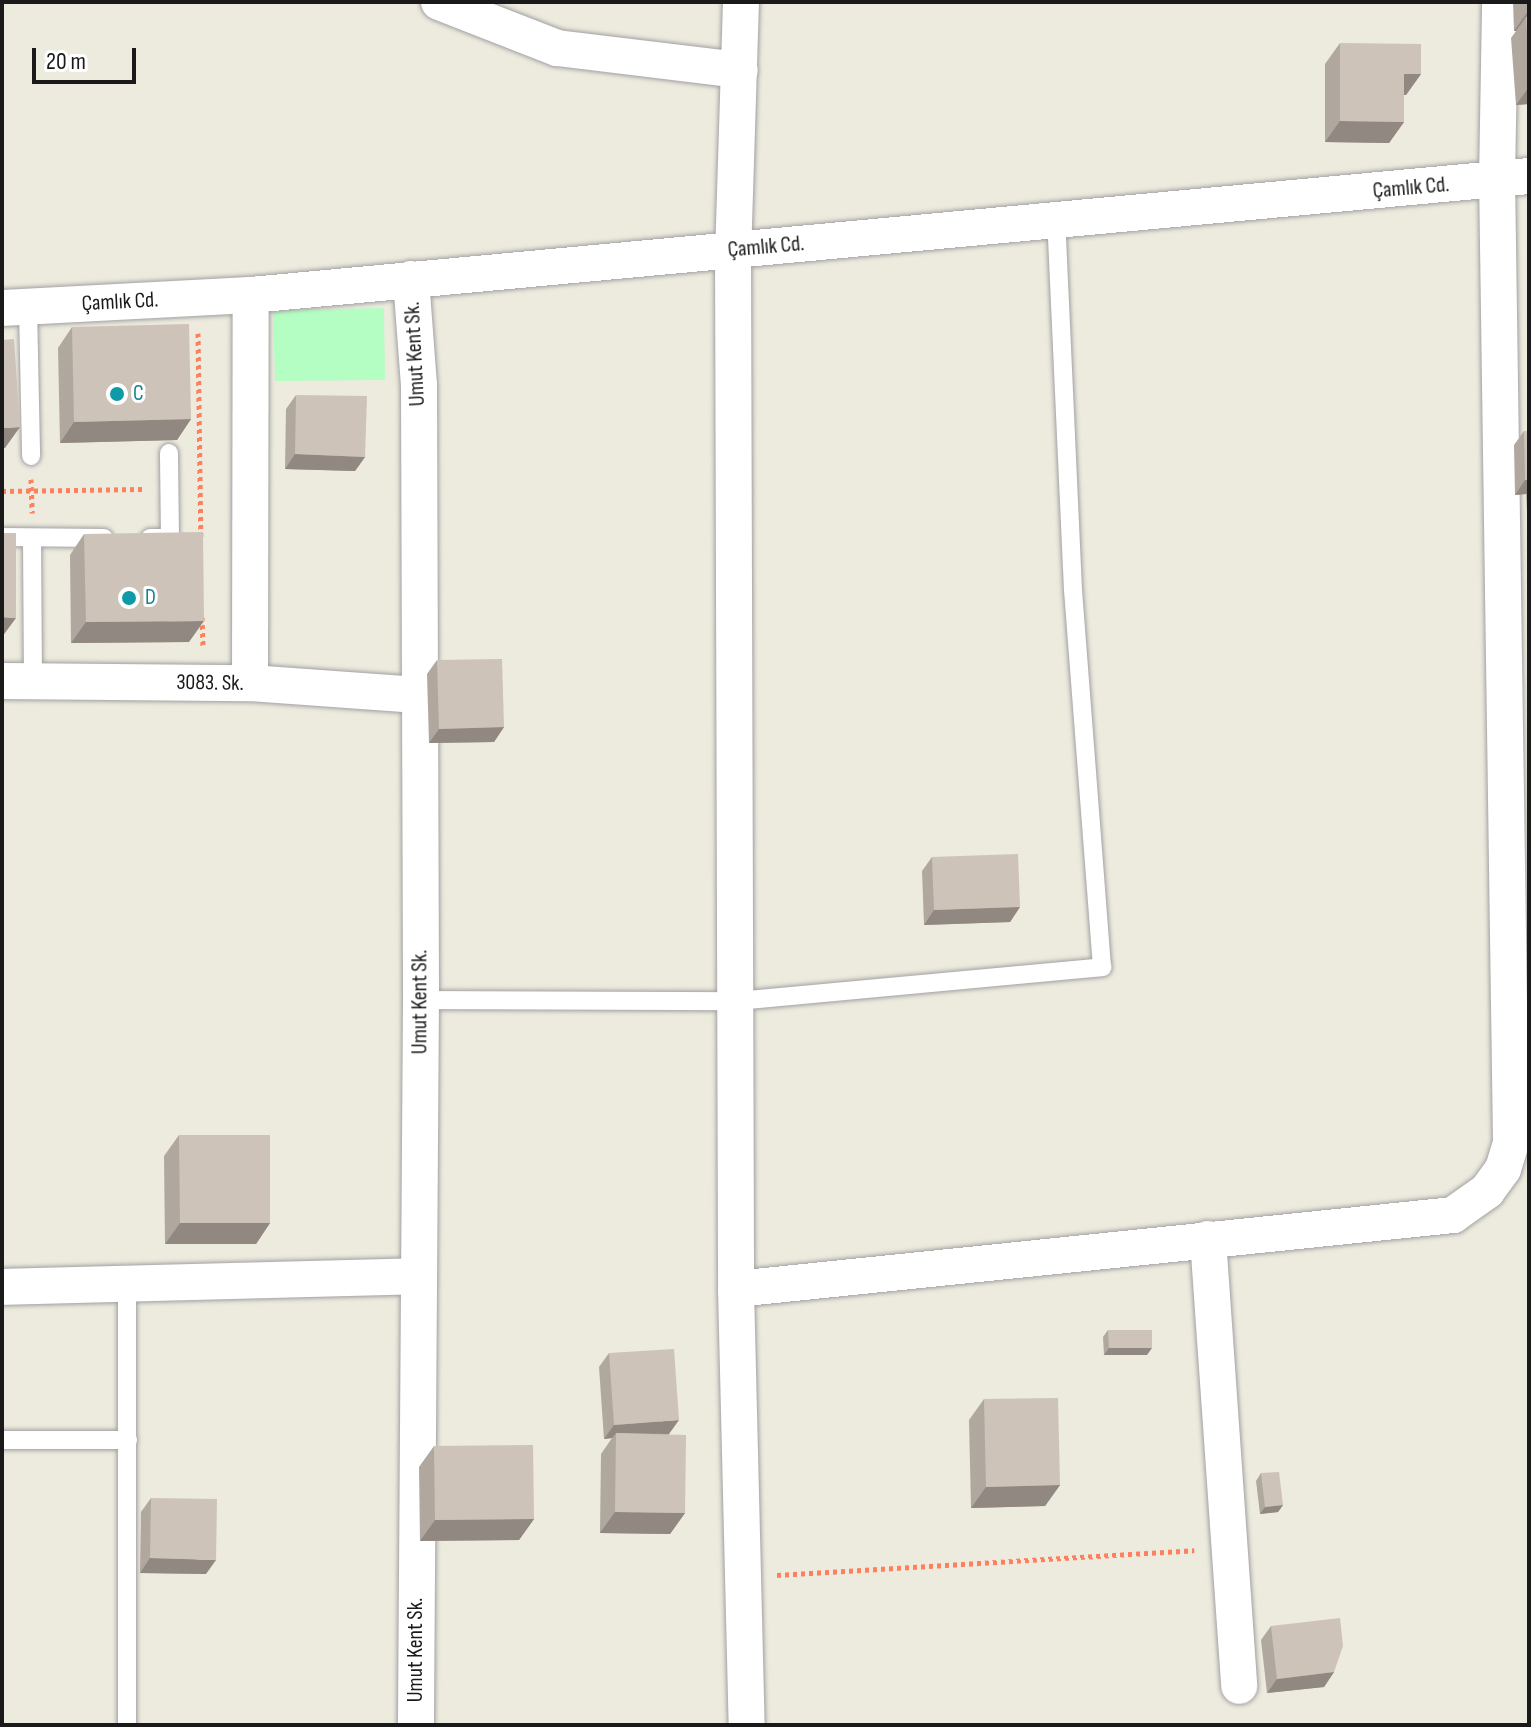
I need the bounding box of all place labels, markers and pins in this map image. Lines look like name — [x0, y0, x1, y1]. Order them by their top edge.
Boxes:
place label: C — [133, 381, 144, 407]
marker: C — [108, 385, 126, 403]
place label: D — [145, 585, 156, 611]
marker: D — [120, 589, 138, 607]

